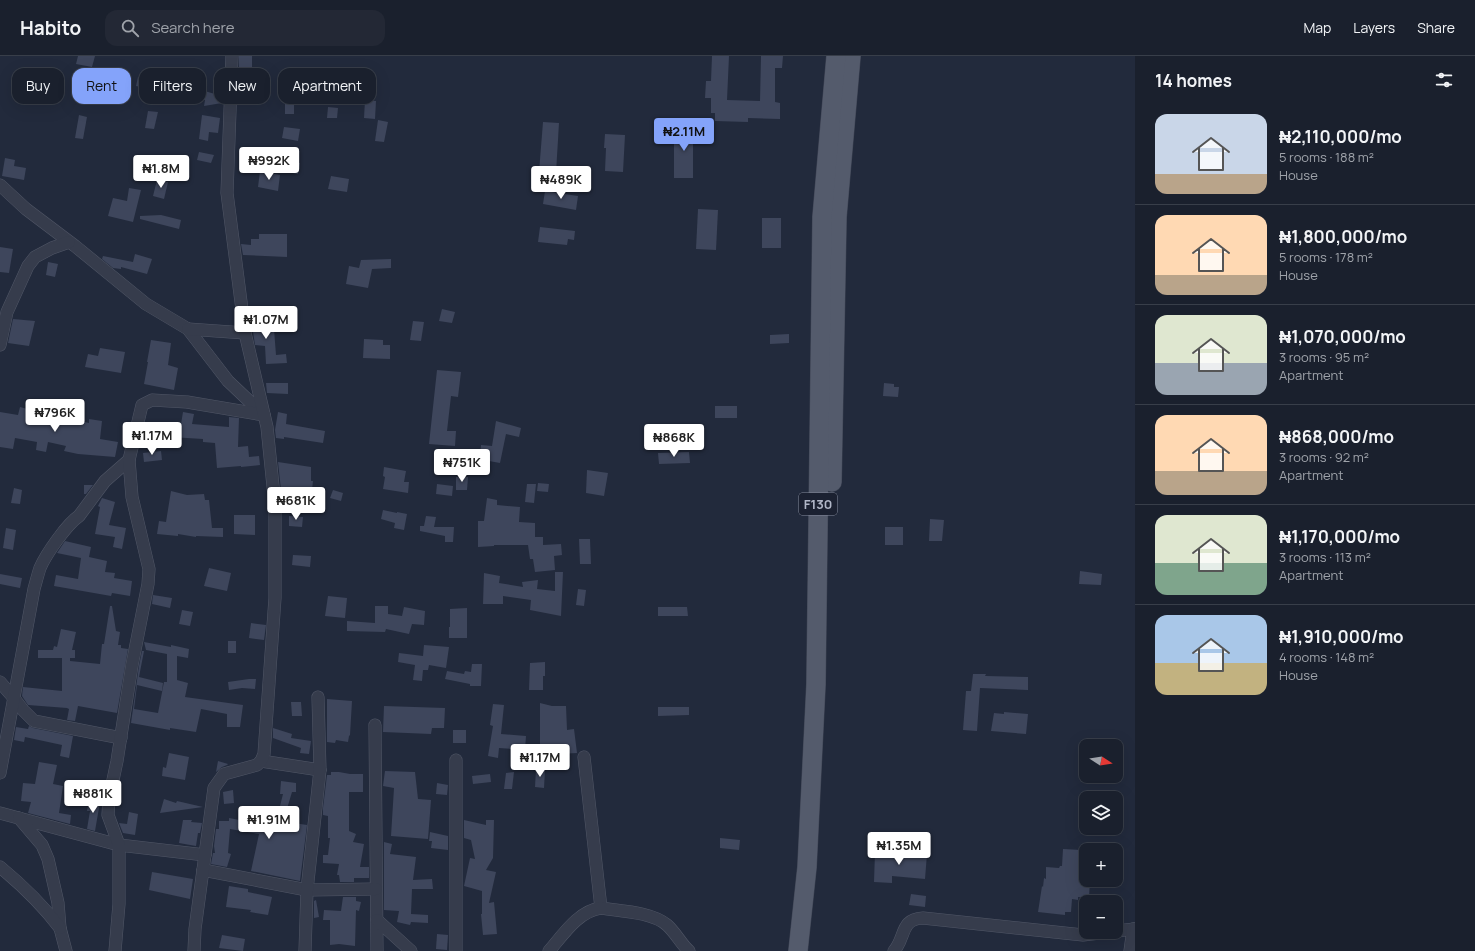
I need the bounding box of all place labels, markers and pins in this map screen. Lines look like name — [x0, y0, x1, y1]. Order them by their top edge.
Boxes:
pin: ₦2.11M — [651, 118, 717, 152]
pin: ₦992K — [241, 147, 297, 181]
pin: ₦1.8M — [133, 155, 189, 189]
pin: ₦489K — [533, 166, 589, 200]
pin: ₦1.07M — [233, 306, 299, 340]
pin: ₦796K — [27, 399, 83, 433]
pin: ₦1.17M — [119, 422, 185, 456]
pin: ₦868K — [646, 424, 702, 458]
pin: ₦751K — [434, 449, 490, 483]
pin: ₦681K — [268, 487, 324, 521]
pin: ₦1.17M — [507, 744, 573, 778]
pin: ₦881K — [65, 780, 121, 814]
pin: ₦1.91M — [236, 806, 302, 840]
pin: ₦1.35M — [866, 832, 932, 866]

